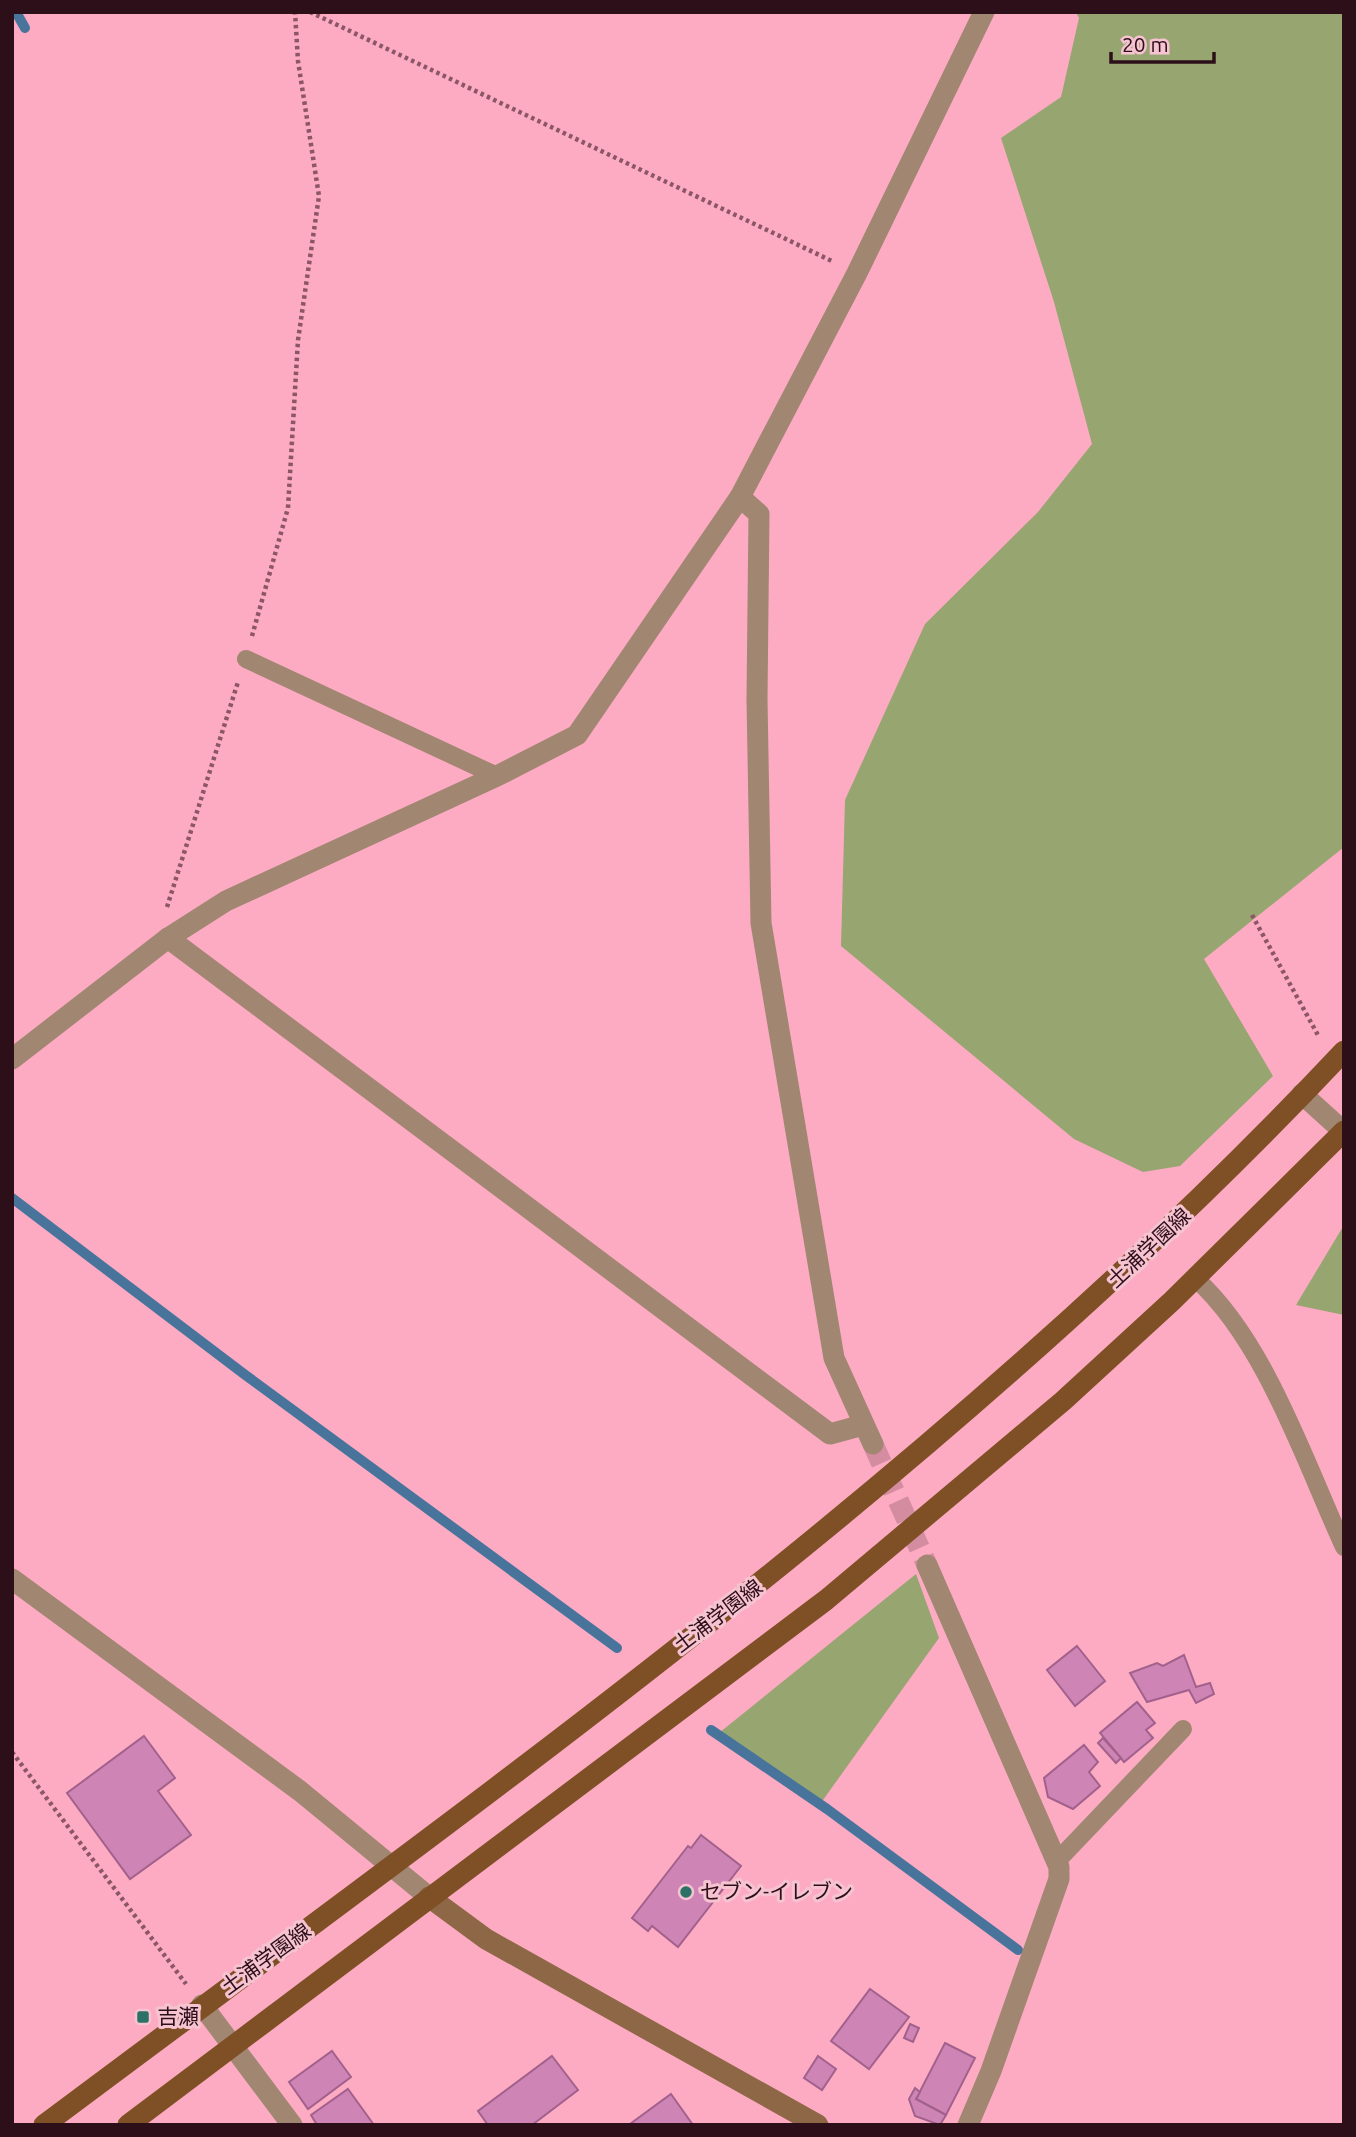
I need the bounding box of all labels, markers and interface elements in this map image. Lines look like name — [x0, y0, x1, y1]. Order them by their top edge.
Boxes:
scale bar — [1111, 21, 1214, 65]
text: 20 m — [1122, 32, 1169, 56]
street label: 土浦学園線 — [1102, 1203, 1195, 1292]
street label: 土浦学園線 — [668, 1574, 767, 1656]
place label: セブン-イレブン — [700, 1879, 853, 1903]
marker: セブン-イレブン — [678, 1884, 694, 1900]
street label: 土浦学園線 — [216, 1918, 315, 1999]
place label: 吉瀬 — [157, 2004, 199, 2028]
marker: 吉瀬 — [135, 2009, 151, 2025]

